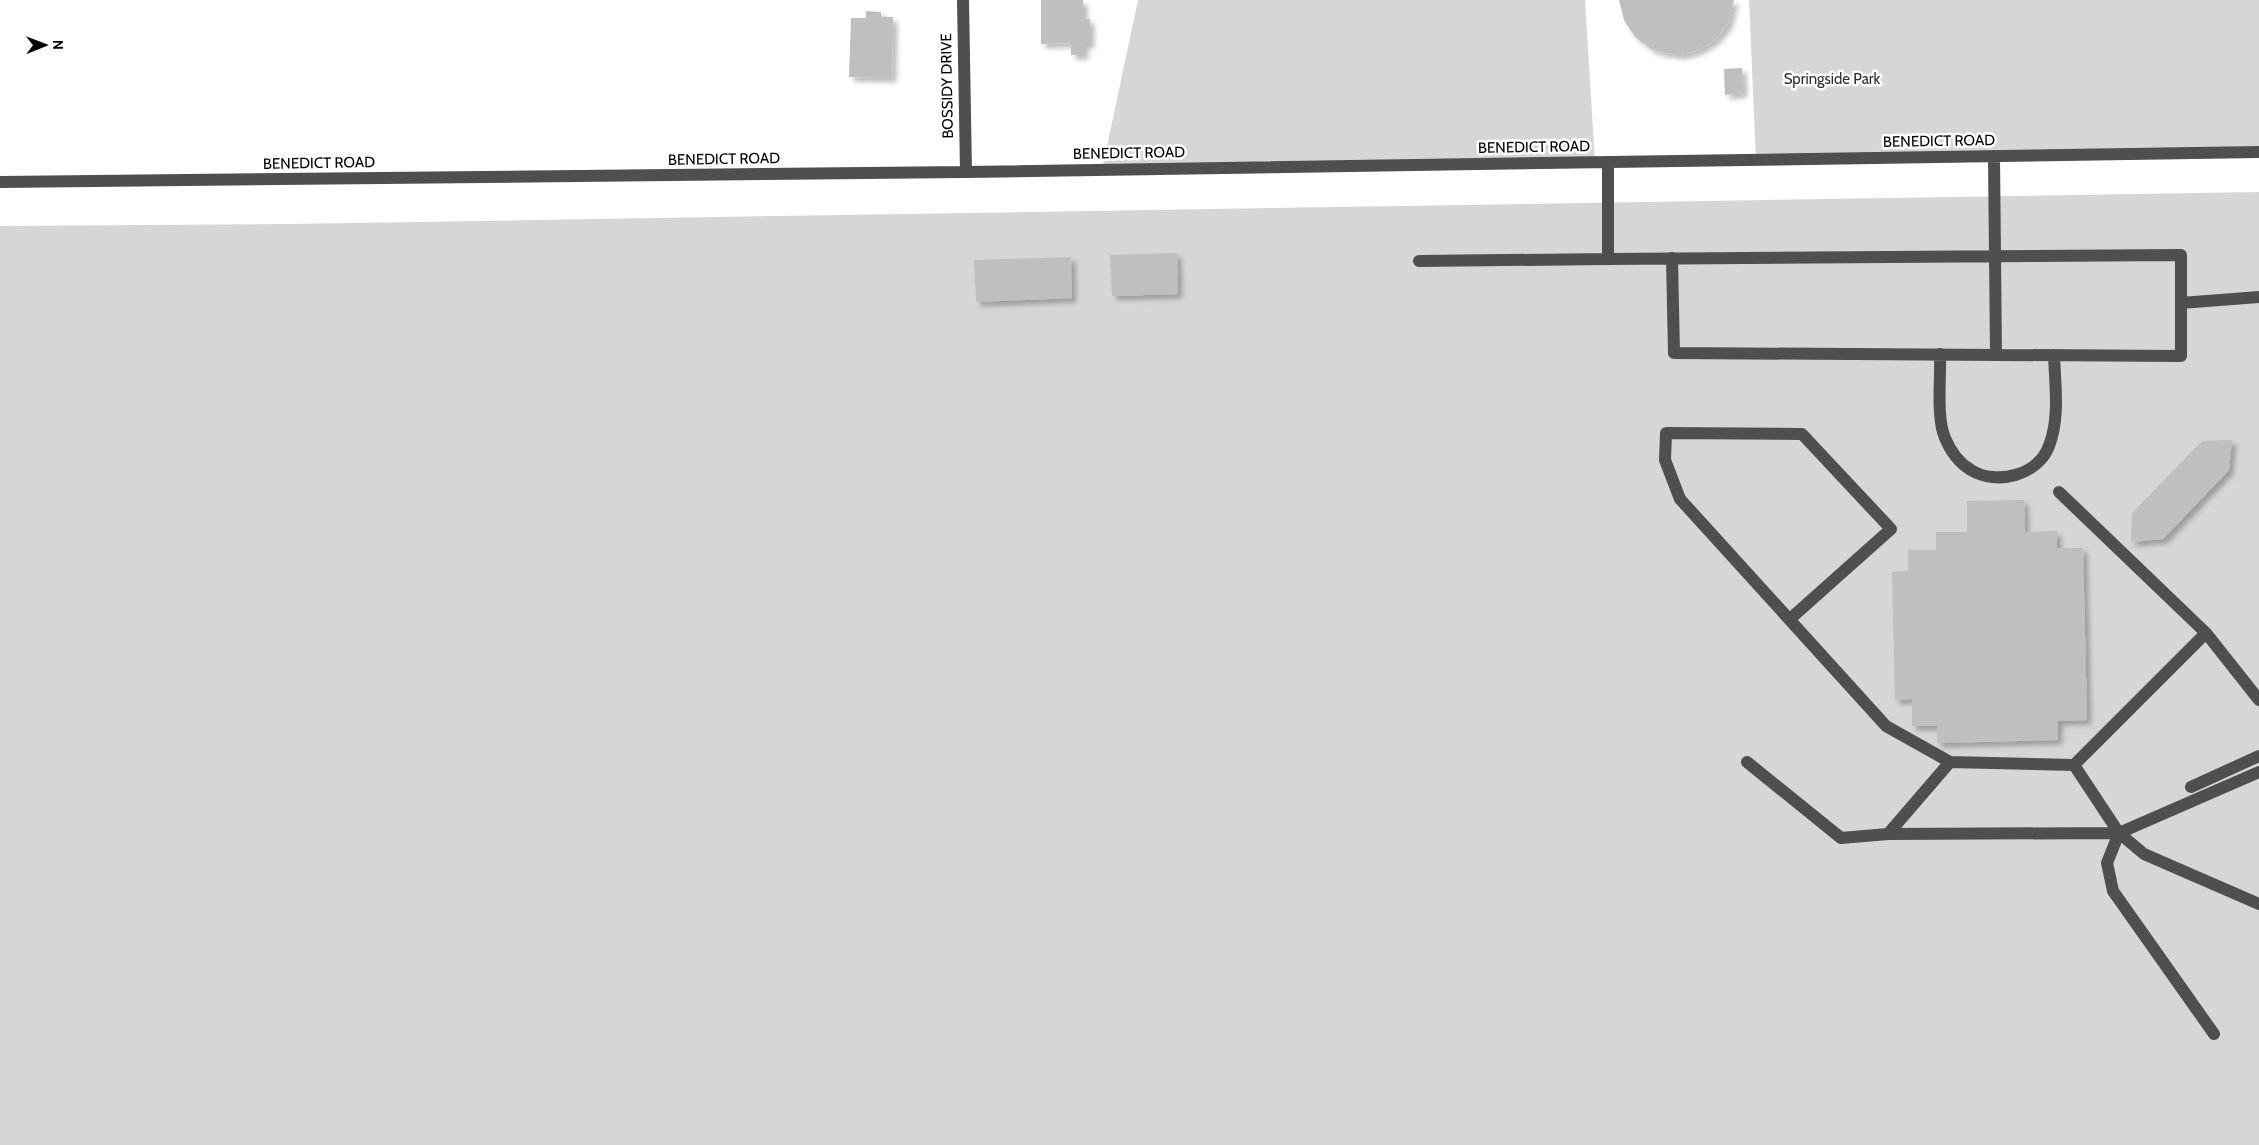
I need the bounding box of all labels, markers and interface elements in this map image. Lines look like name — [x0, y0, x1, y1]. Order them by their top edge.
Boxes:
north arrow — [20, 20, 70, 70]
street label: BOSSIDY DRIVE — [937, 33, 957, 139]
text: N — [49, 40, 67, 50]
park label: Springside Park — [1784, 70, 1881, 88]
street label: BENEDICT ROAD — [1883, 131, 1995, 151]
street label: BENEDICT ROAD — [1478, 137, 1590, 157]
street label: BENEDICT ROAD — [1073, 143, 1185, 163]
street label: BENEDICT ROAD — [668, 149, 780, 169]
street label: BENEDICT ROAD — [263, 153, 375, 173]

